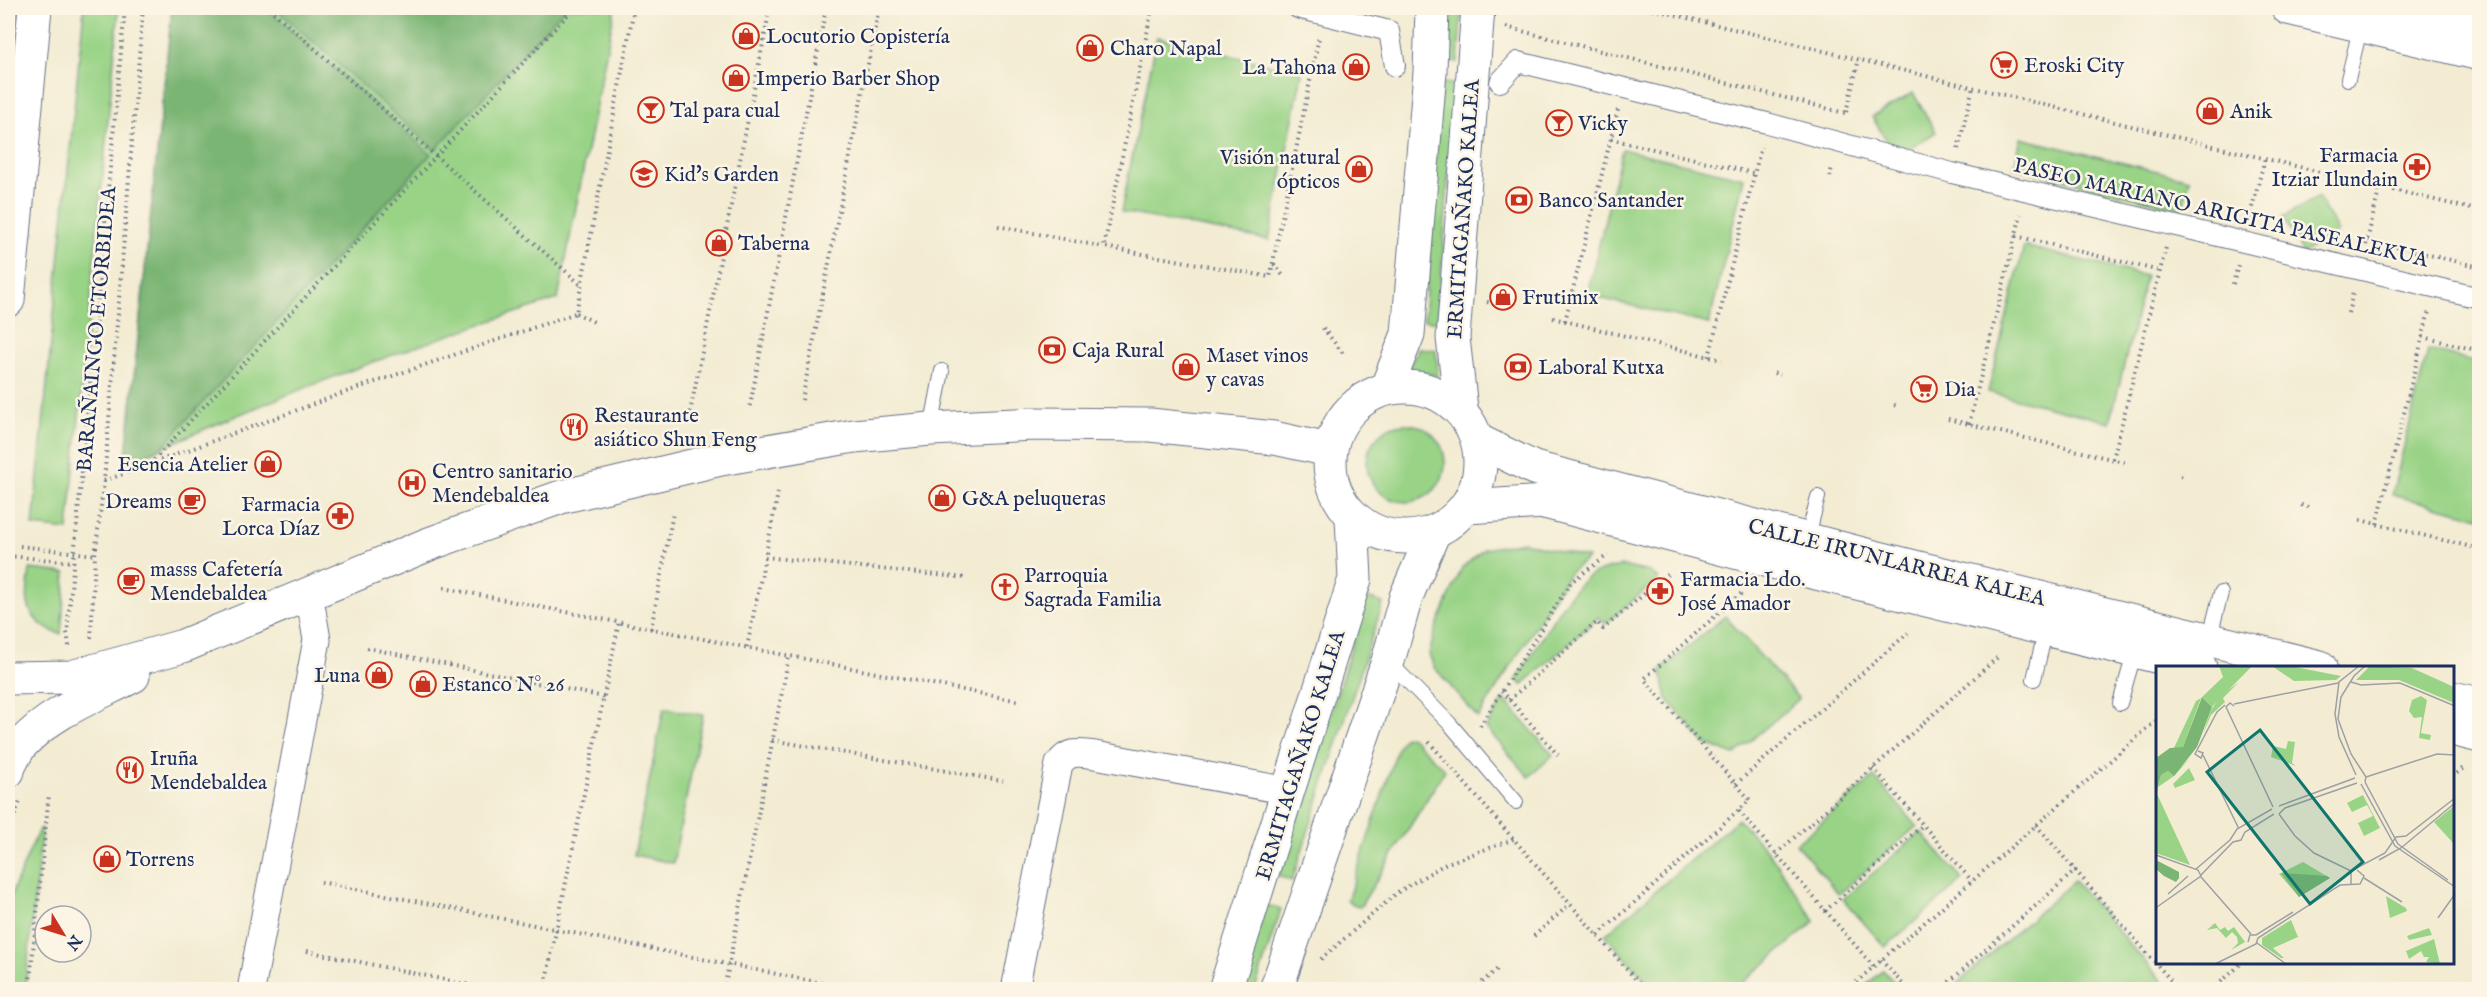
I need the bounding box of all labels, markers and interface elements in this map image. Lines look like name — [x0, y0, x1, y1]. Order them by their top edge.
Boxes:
shop icon: Locutorio Copistería — [731, 21, 761, 51]
place label: Locutorio Copistería — [766, 24, 951, 51]
shop icon: Charo Napal — [1075, 33, 1105, 63]
place label: Charo Napal — [1110, 36, 1222, 63]
supermarket icon: Eroski City — [1989, 50, 2019, 80]
shop icon: La Tahona — [1341, 52, 1371, 82]
place label: Eroski City — [2024, 53, 2125, 80]
place label: La Tahona — [1242, 55, 1337, 82]
shop icon: Imperio Barber Shop — [721, 63, 751, 93]
place label: Imperio Barber Shop — [756, 66, 940, 93]
street label: ERMITAGAÑAKO KALEA — [1441, 77, 1487, 340]
bar icon: Tal para cual — [636, 95, 666, 125]
shop icon: Anik — [2195, 96, 2225, 126]
place label: Tal para cual — [670, 98, 780, 125]
place label: Anik — [2229, 99, 2273, 126]
bar icon: Vicky — [1544, 108, 1574, 138]
place label: Vicky — [1577, 111, 1629, 138]
place label: Farmacia Itziar Ilundain — [2271, 143, 2399, 194]
place label: Visión natural ópticos — [1219, 145, 1340, 196]
pharmacy icon: Farmacia Itziar Ilundain — [2402, 152, 2432, 182]
street label: PASEO MARIANO ARIGITA PASEALEKUA — [2011, 153, 2431, 275]
shop icon: Visión natural ópticos — [1344, 154, 1374, 184]
school or university icon: Kid's Garden — [629, 159, 659, 189]
place label: Kid's Garden — [664, 162, 779, 189]
street label: BARAÑAINGO ETORBIDEA — [71, 184, 124, 473]
bank icon: Banco Santander — [1504, 185, 1534, 215]
place label: Banco Santander — [1538, 188, 1684, 215]
shop icon: Taberna — [704, 228, 734, 258]
place label: Taberna — [738, 231, 811, 258]
shop icon: Frutimix — [1488, 282, 1518, 312]
place label: Frutimix — [1522, 285, 1599, 312]
bank icon: Caja Rural — [1037, 335, 1067, 365]
place label: Caja Rural — [1072, 338, 1164, 365]
place label: Maset vinos y cavas — [1205, 343, 1308, 394]
shop icon: Maset vinos y cavas — [1171, 352, 1201, 382]
bank icon: Laboral Kutxa — [1503, 352, 1533, 382]
place label: Laboral Kutxa — [1538, 355, 1665, 382]
supermarket icon: Dia — [1909, 374, 1939, 404]
place label: Dia — [1944, 377, 1976, 404]
place label: Restaurante asiático Shun Feng — [594, 403, 757, 454]
restaurant icon: Restaurante asiático Shun Feng — [559, 412, 589, 442]
shop icon: Esencia Atelier — [253, 449, 283, 479]
place label: Esencia Atelier — [117, 452, 248, 479]
place label: Centro sanitario Mendebaldea — [432, 459, 573, 510]
hospital icon: Centro sanitario Mendebaldea — [397, 468, 427, 498]
shop icon: G&A peluqueras — [927, 483, 957, 513]
cafe icon: Dreams — [177, 486, 207, 516]
place label: G&A peluqueras — [962, 486, 1106, 513]
place label: Dreams — [105, 489, 172, 516]
place label: Farmacia Lorca Díaz — [222, 492, 321, 543]
pharmacy icon: Farmacia Lorca Díaz — [325, 501, 355, 531]
street label: CALLE IRUNLARREA KALEA — [1745, 513, 2049, 614]
place label: masss Cafetería Mendebaldea — [150, 557, 283, 608]
place label: Parroquia Sagrada Familia — [1024, 563, 1162, 614]
cafe icon: masss Cafetería Mendebaldea — [116, 566, 146, 596]
place label: Farmacia Ldo. José Amador — [1678, 567, 1806, 618]
church icon: Parroquia Sagrada Familia — [990, 572, 1020, 602]
pharmacy icon: Farmacia Ldo. José Amador — [1645, 576, 1675, 606]
street label: ERMITAGAÑAKO KALEA — [1250, 626, 1353, 884]
shop icon: Luna — [364, 660, 394, 690]
place label: Luna — [314, 663, 361, 690]
inset map — [2156, 666, 2454, 964]
shop icon: Estanco N° 26 — [408, 669, 438, 699]
place label: Estanco N° 26 — [442, 672, 566, 699]
place label: Iruña Mendebaldea — [150, 746, 268, 797]
restaurant icon: Iruña Mendebaldea — [115, 755, 145, 785]
shop icon: Torrens — [92, 844, 122, 874]
place label: Torrens — [126, 847, 194, 874]
north arrow — [33, 904, 93, 964]
text: N — [61, 930, 86, 954]

